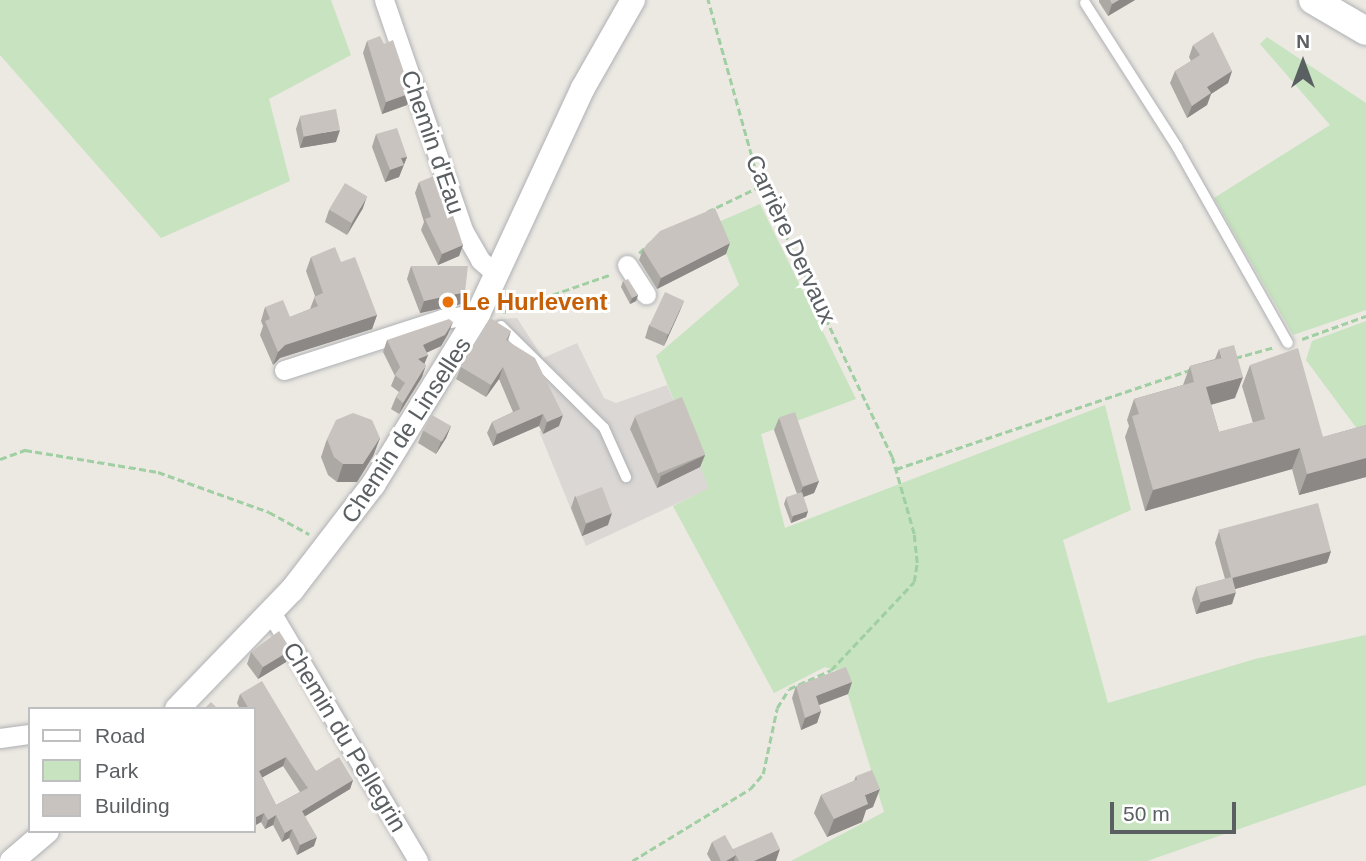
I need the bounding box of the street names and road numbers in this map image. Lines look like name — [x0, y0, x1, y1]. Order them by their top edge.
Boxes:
street label: Chemin d'Eau — [395, 66, 471, 218]
street label: Carrière Dervaux — [739, 150, 843, 328]
street label: Chemin de Linselles — [335, 332, 477, 528]
street label: Chemin du Pellegrin — [277, 637, 413, 837]

